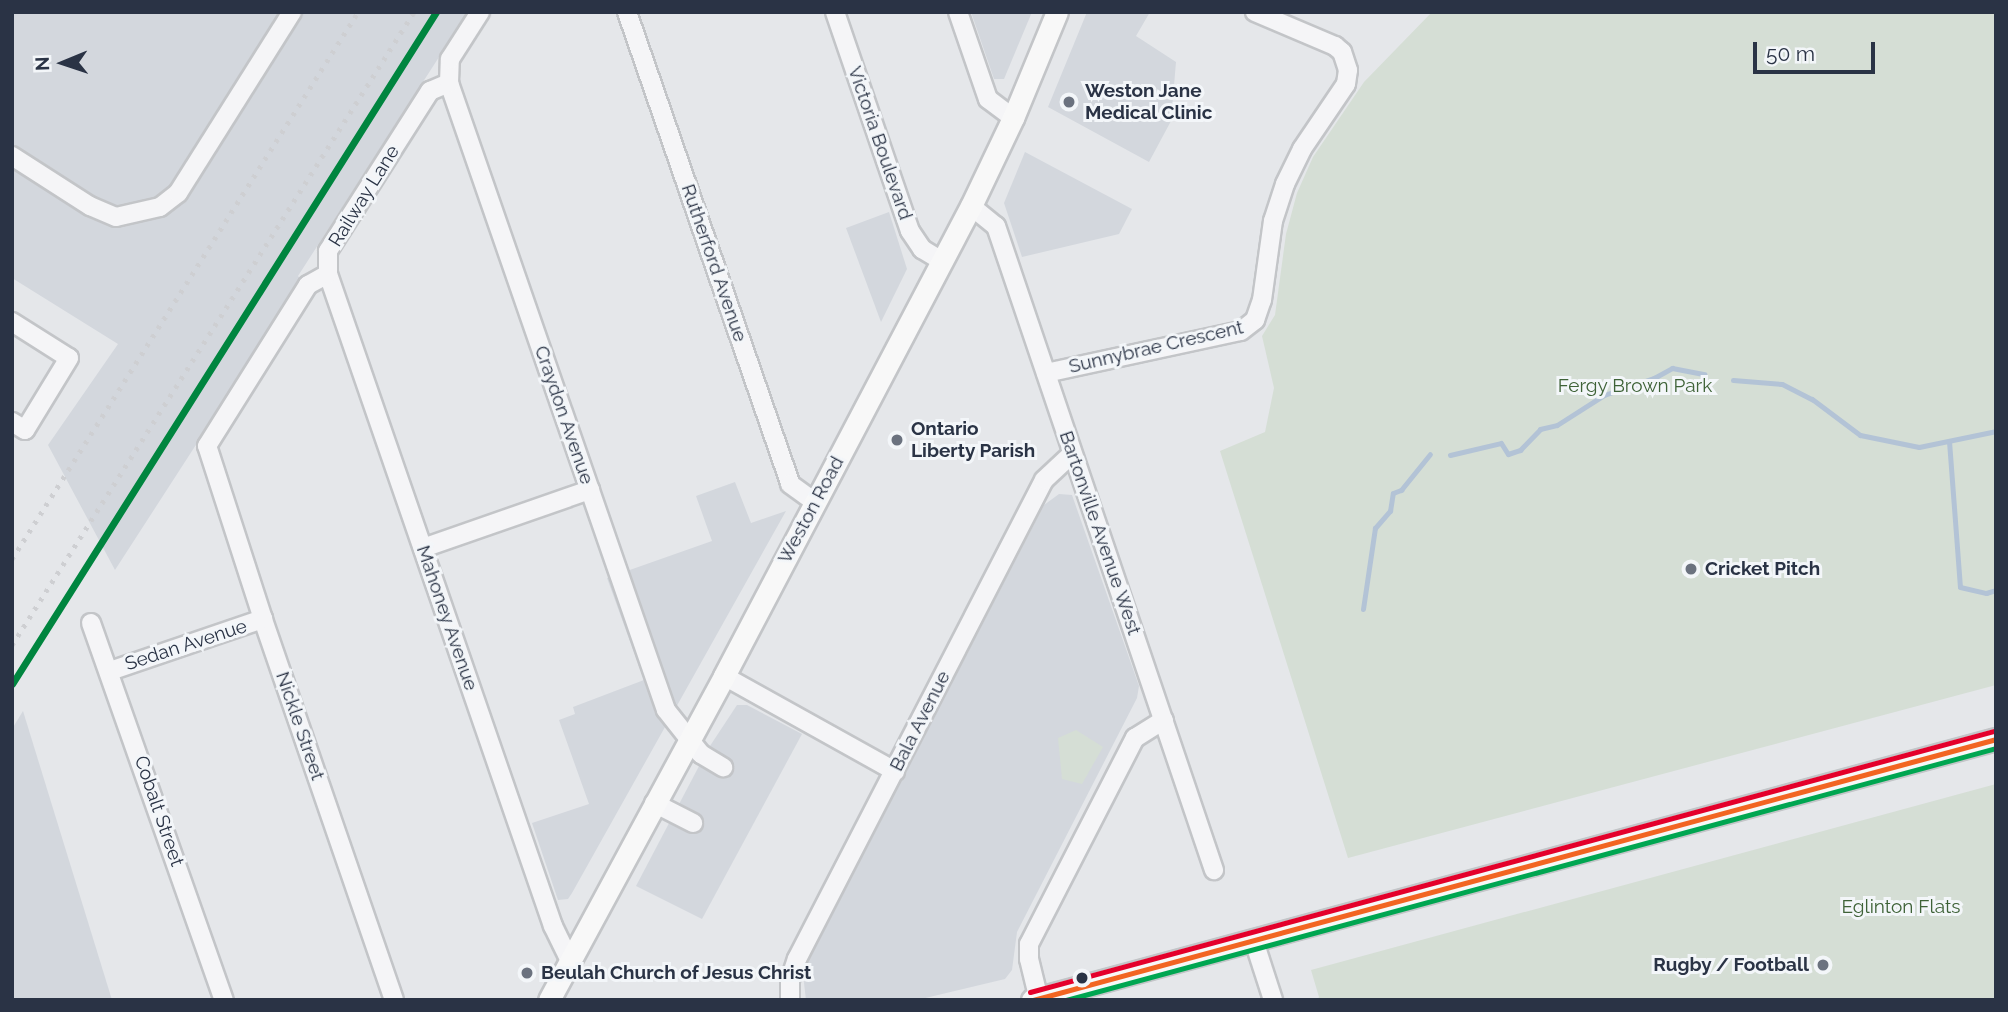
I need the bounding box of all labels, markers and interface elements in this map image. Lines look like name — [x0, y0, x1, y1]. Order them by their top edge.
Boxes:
north arrow — [28, 28, 98, 98]
scale bar — [1756, 28, 1878, 72]
text: 50 m — [1766, 41, 1815, 66]
text: N — [31, 56, 53, 71]
street label: Victoria Boulevard — [843, 63, 917, 223]
place label: Weston Jane Medical Clinic — [1085, 80, 1213, 124]
marker: Weston Jane Medical Clinic — [1059, 92, 1079, 112]
street label: Railway Lane — [324, 141, 404, 251]
street label: Rutherford Avenue — [676, 181, 752, 345]
street label: Sunnybrae Crescent — [1067, 316, 1245, 378]
street label: Craydon Avenue — [530, 343, 598, 487]
park label: Fergy Brown Park — [1557, 375, 1713, 397]
place label: Ontario Liberty Parish — [911, 418, 1036, 462]
street label: Bartonville Avenue West — [1054, 427, 1146, 639]
marker: Ontario Liberty Parish — [889, 432, 905, 448]
street label: Weston Road — [773, 453, 849, 567]
street label: Mahoney Avenue — [411, 542, 483, 694]
place label: Cricket Pitch — [1705, 558, 1820, 580]
marker: Cricket Pitch — [1683, 561, 1699, 577]
street label: Sedan Avenue — [122, 614, 250, 676]
street label: Bala Avenue — [885, 667, 955, 775]
street label: Nickle Street — [271, 669, 329, 783]
street label: Cobalt Street — [129, 753, 189, 869]
park label: Eglinton Flats — [1842, 896, 1960, 918]
place label: Rugby / Football — [1653, 954, 1809, 976]
marker: Rugby / Football — [1815, 957, 1831, 973]
place label: Beulah Church of Jesus Christ — [541, 962, 812, 984]
marker: Beulah Church of Jesus Christ — [519, 965, 535, 981]
unlabelled marker — [1075, 971, 1089, 985]

